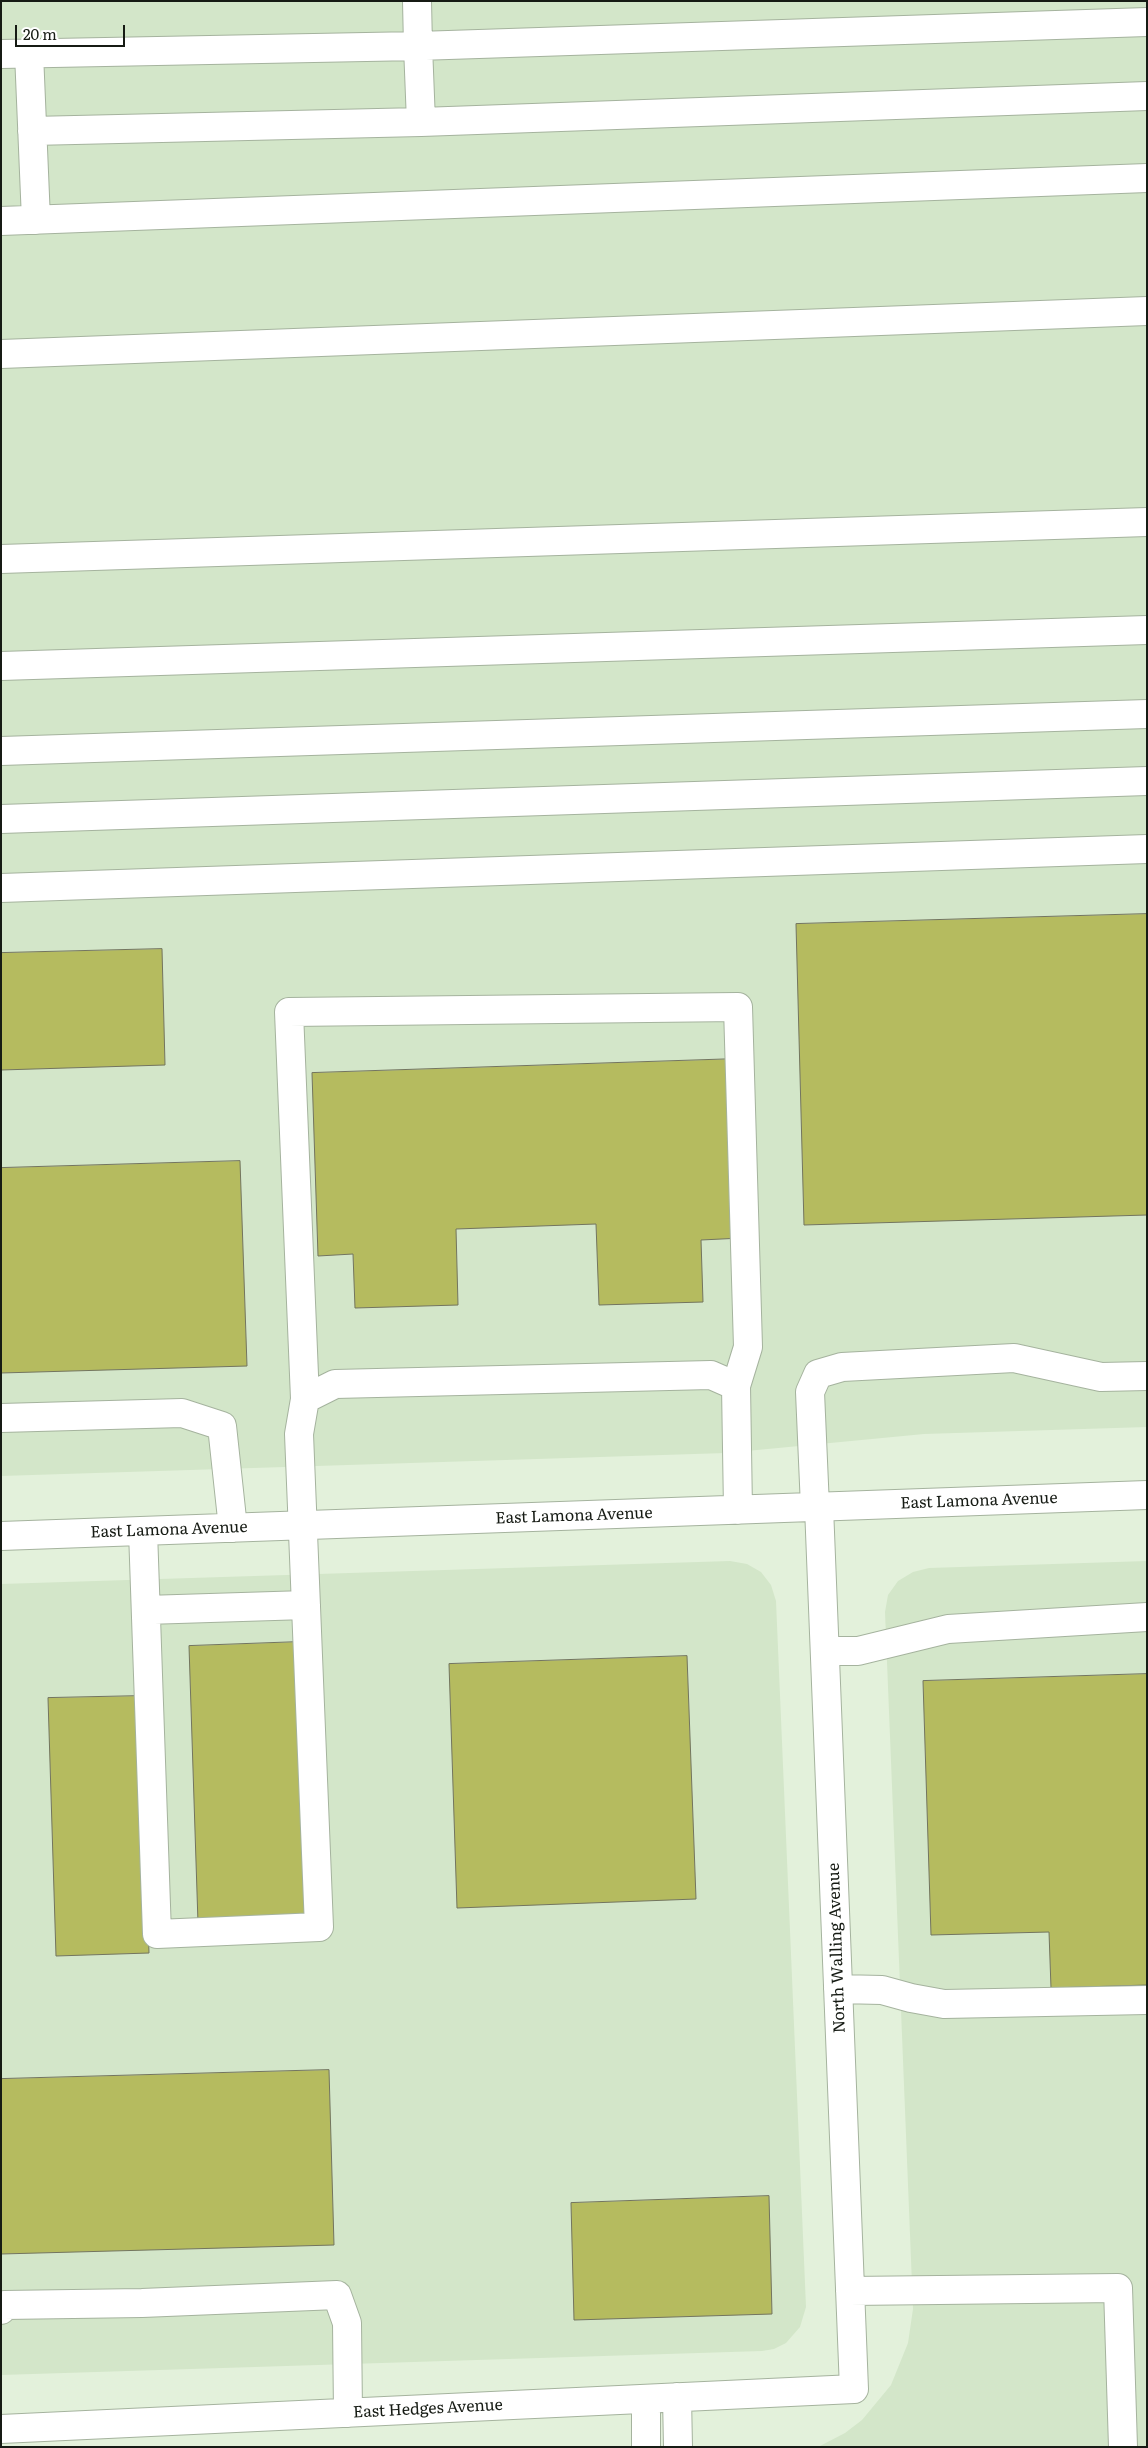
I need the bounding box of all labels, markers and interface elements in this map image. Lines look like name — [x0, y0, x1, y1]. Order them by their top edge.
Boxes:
scale bar — [18, 15, 128, 47]
text: 20 m — [23, 22, 57, 45]
street label: East Lamona Avenue — [900, 1489, 1058, 1513]
street label: East Lamona Avenue — [495, 1504, 653, 1528]
street label: East Lamona Avenue — [90, 1518, 248, 1542]
street label: North Walling Avenue — [824, 1863, 850, 2033]
street label: East Hedges Avenue — [353, 2395, 503, 2423]

